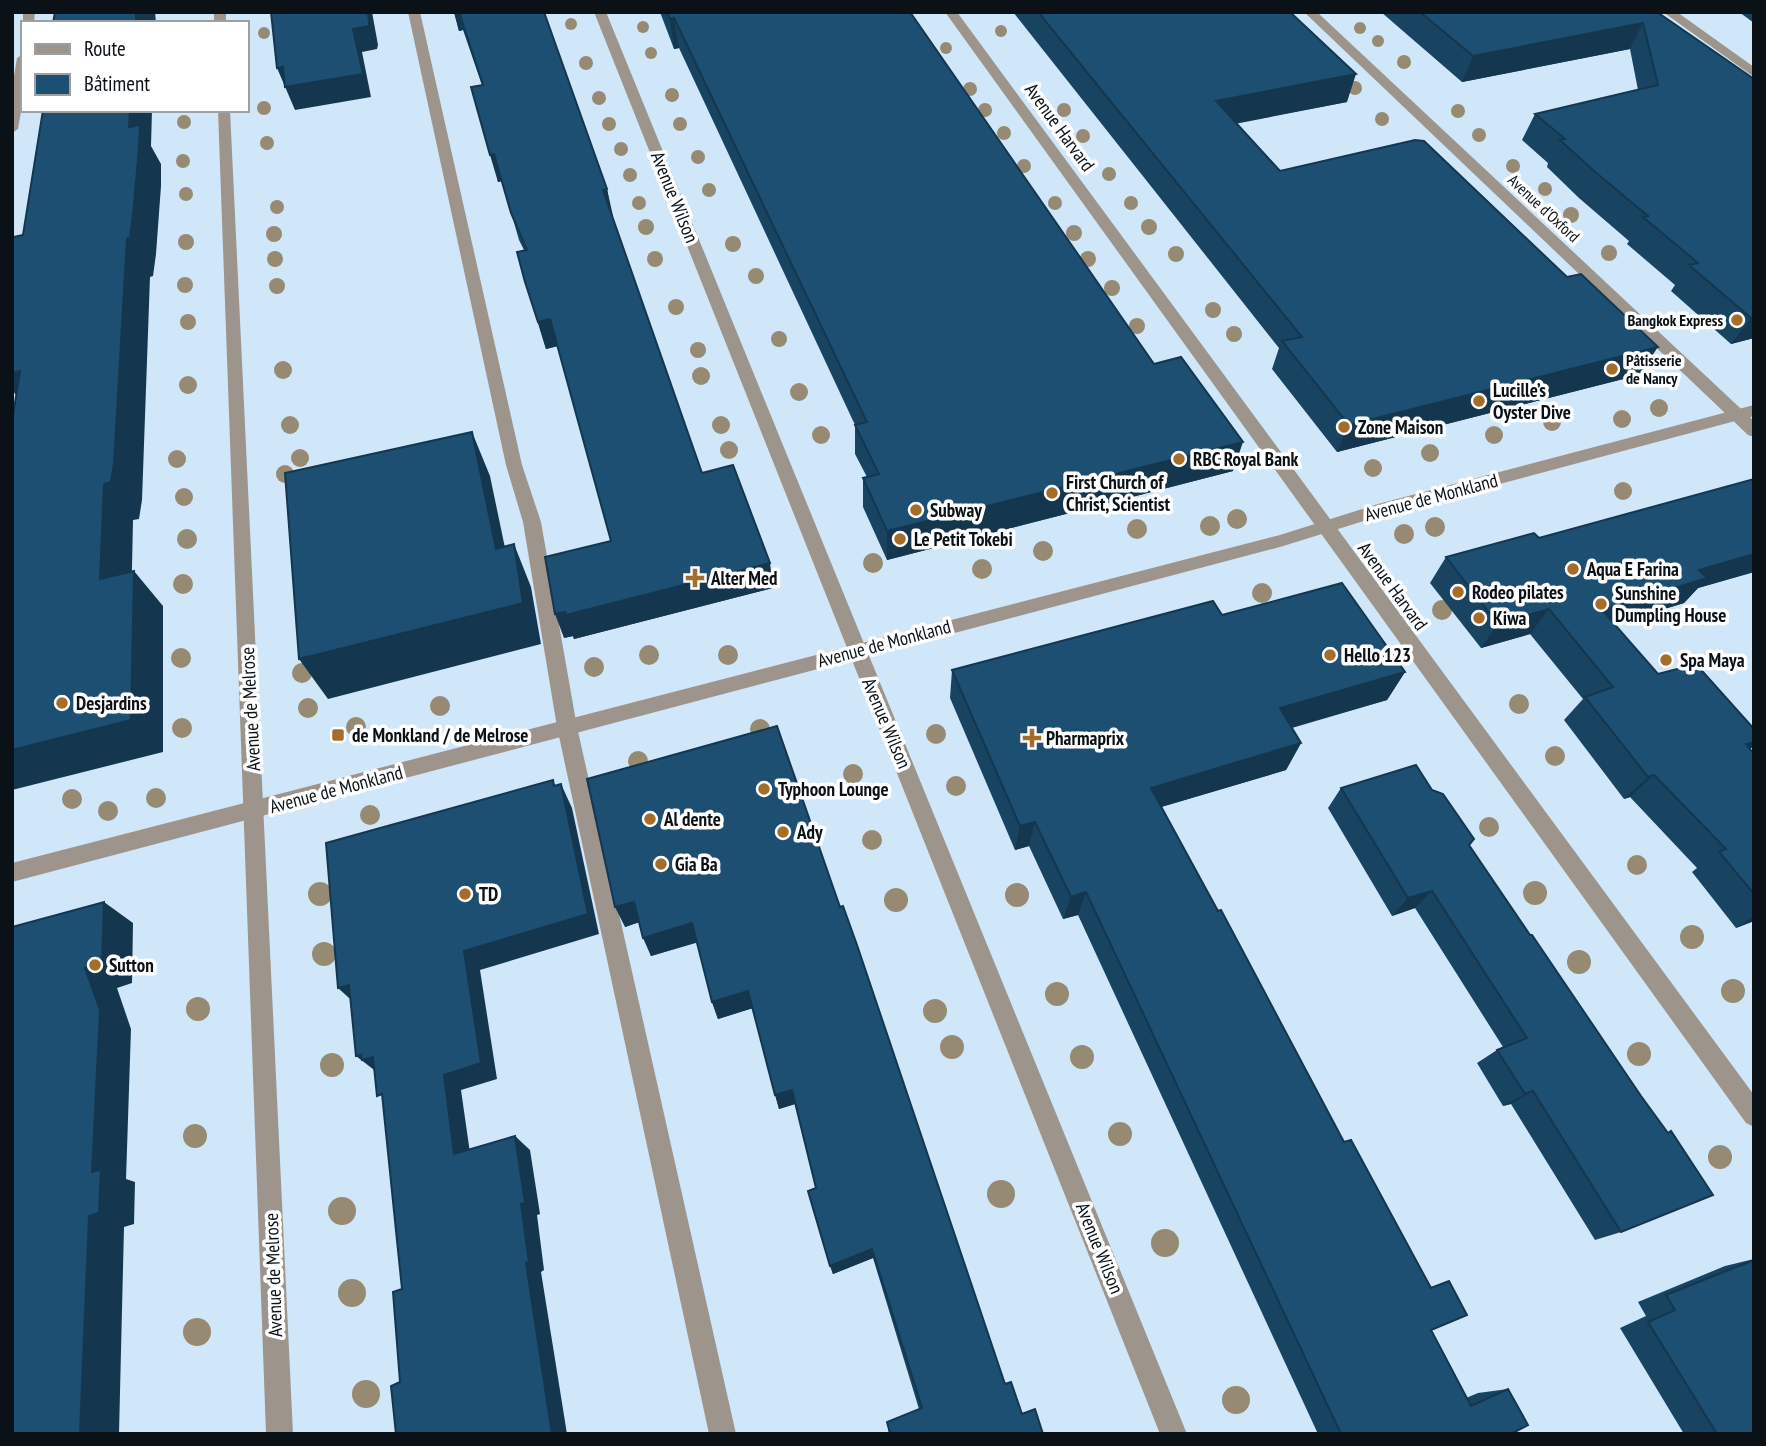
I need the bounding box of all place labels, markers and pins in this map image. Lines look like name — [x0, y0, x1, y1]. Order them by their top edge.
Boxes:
place label: Bangkok Express — [1627, 310, 1723, 330]
marker: Bangkok Express — [1729, 312, 1745, 328]
place label: Pâtisserie de Nancy — [1626, 350, 1682, 388]
marker: Pâtisserie de Nancy — [1604, 361, 1620, 377]
place label: Lucille’s Oyster Dive — [1493, 378, 1571, 424]
marker: Lucille’s Oyster Dive — [1471, 393, 1487, 409]
place label: Zone Maison — [1358, 415, 1443, 439]
marker: Zone Maison — [1336, 419, 1352, 435]
place label: RBC Royal Bank — [1193, 447, 1299, 471]
marker: RBC Royal Bank — [1171, 451, 1187, 467]
place label: First Church of Christ, Scientist — [1066, 470, 1170, 516]
marker: First Church of Christ, Scientist — [1044, 485, 1060, 501]
place label: Subway — [930, 498, 982, 522]
marker: Subway — [908, 502, 924, 518]
place label: Le Petit Tokebi — [914, 527, 1013, 551]
marker: Le Petit Tokebi — [892, 531, 908, 547]
place label: Aqua E Farina — [1586, 557, 1679, 581]
marker: Aqua E Farina — [1565, 561, 1581, 577]
place label: Alter Med — [710, 566, 777, 590]
marker: Alter Med — [685, 568, 705, 588]
place label: Rodeo pilates — [1472, 580, 1564, 604]
place label: Sunshine Dumpling House — [1615, 581, 1726, 627]
marker: Rodeo pilates — [1450, 584, 1466, 600]
marker: Sunshine Dumpling House — [1593, 596, 1609, 612]
place label: Kiwa — [1493, 606, 1526, 630]
marker: Kiwa — [1471, 610, 1487, 626]
place label: Hello 123 — [1344, 643, 1411, 667]
marker: Hello 123 — [1322, 647, 1338, 663]
place label: Spa Maya — [1680, 648, 1745, 672]
marker: Spa Maya — [1658, 652, 1674, 668]
place label: Desjardins — [76, 691, 147, 715]
marker: Desjardins — [54, 695, 70, 711]
place label: de Monkland / de Melrose — [352, 723, 528, 747]
place label: Pharmaprix — [1046, 726, 1125, 750]
marker: de Monkland / de Melrose — [330, 727, 346, 743]
marker: Pharmaprix — [1024, 730, 1040, 746]
place label: Typhoon Lounge — [778, 777, 889, 801]
marker: Typhoon Lounge — [756, 781, 772, 797]
place label: Al dente — [663, 807, 721, 831]
marker: Al dente — [642, 811, 658, 827]
place label: Ady — [796, 820, 823, 844]
marker: Ady — [775, 824, 791, 840]
place label: Gia Ba — [675, 852, 718, 876]
marker: Gia Ba — [653, 856, 669, 872]
place label: TD — [479, 882, 498, 906]
marker: TD — [457, 886, 473, 902]
place label: Sutton — [109, 953, 154, 977]
marker: Sutton — [87, 957, 103, 973]

